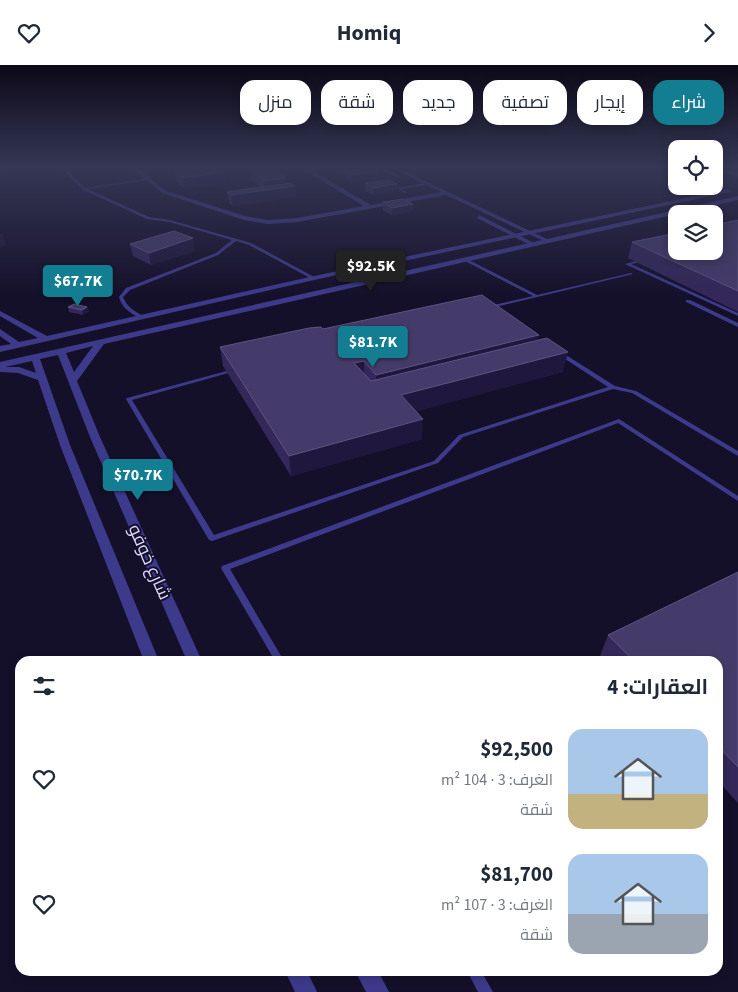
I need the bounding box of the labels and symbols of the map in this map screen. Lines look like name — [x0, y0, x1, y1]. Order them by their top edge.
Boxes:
pin: $92.5K — [330, 249, 412, 292]
pin: $67.7K — [37, 265, 119, 307]
pin: $81.7K — [332, 325, 414, 368]
pin: $70.7K — [97, 459, 179, 501]
street label: شارع خوفو — [122, 520, 177, 604]

